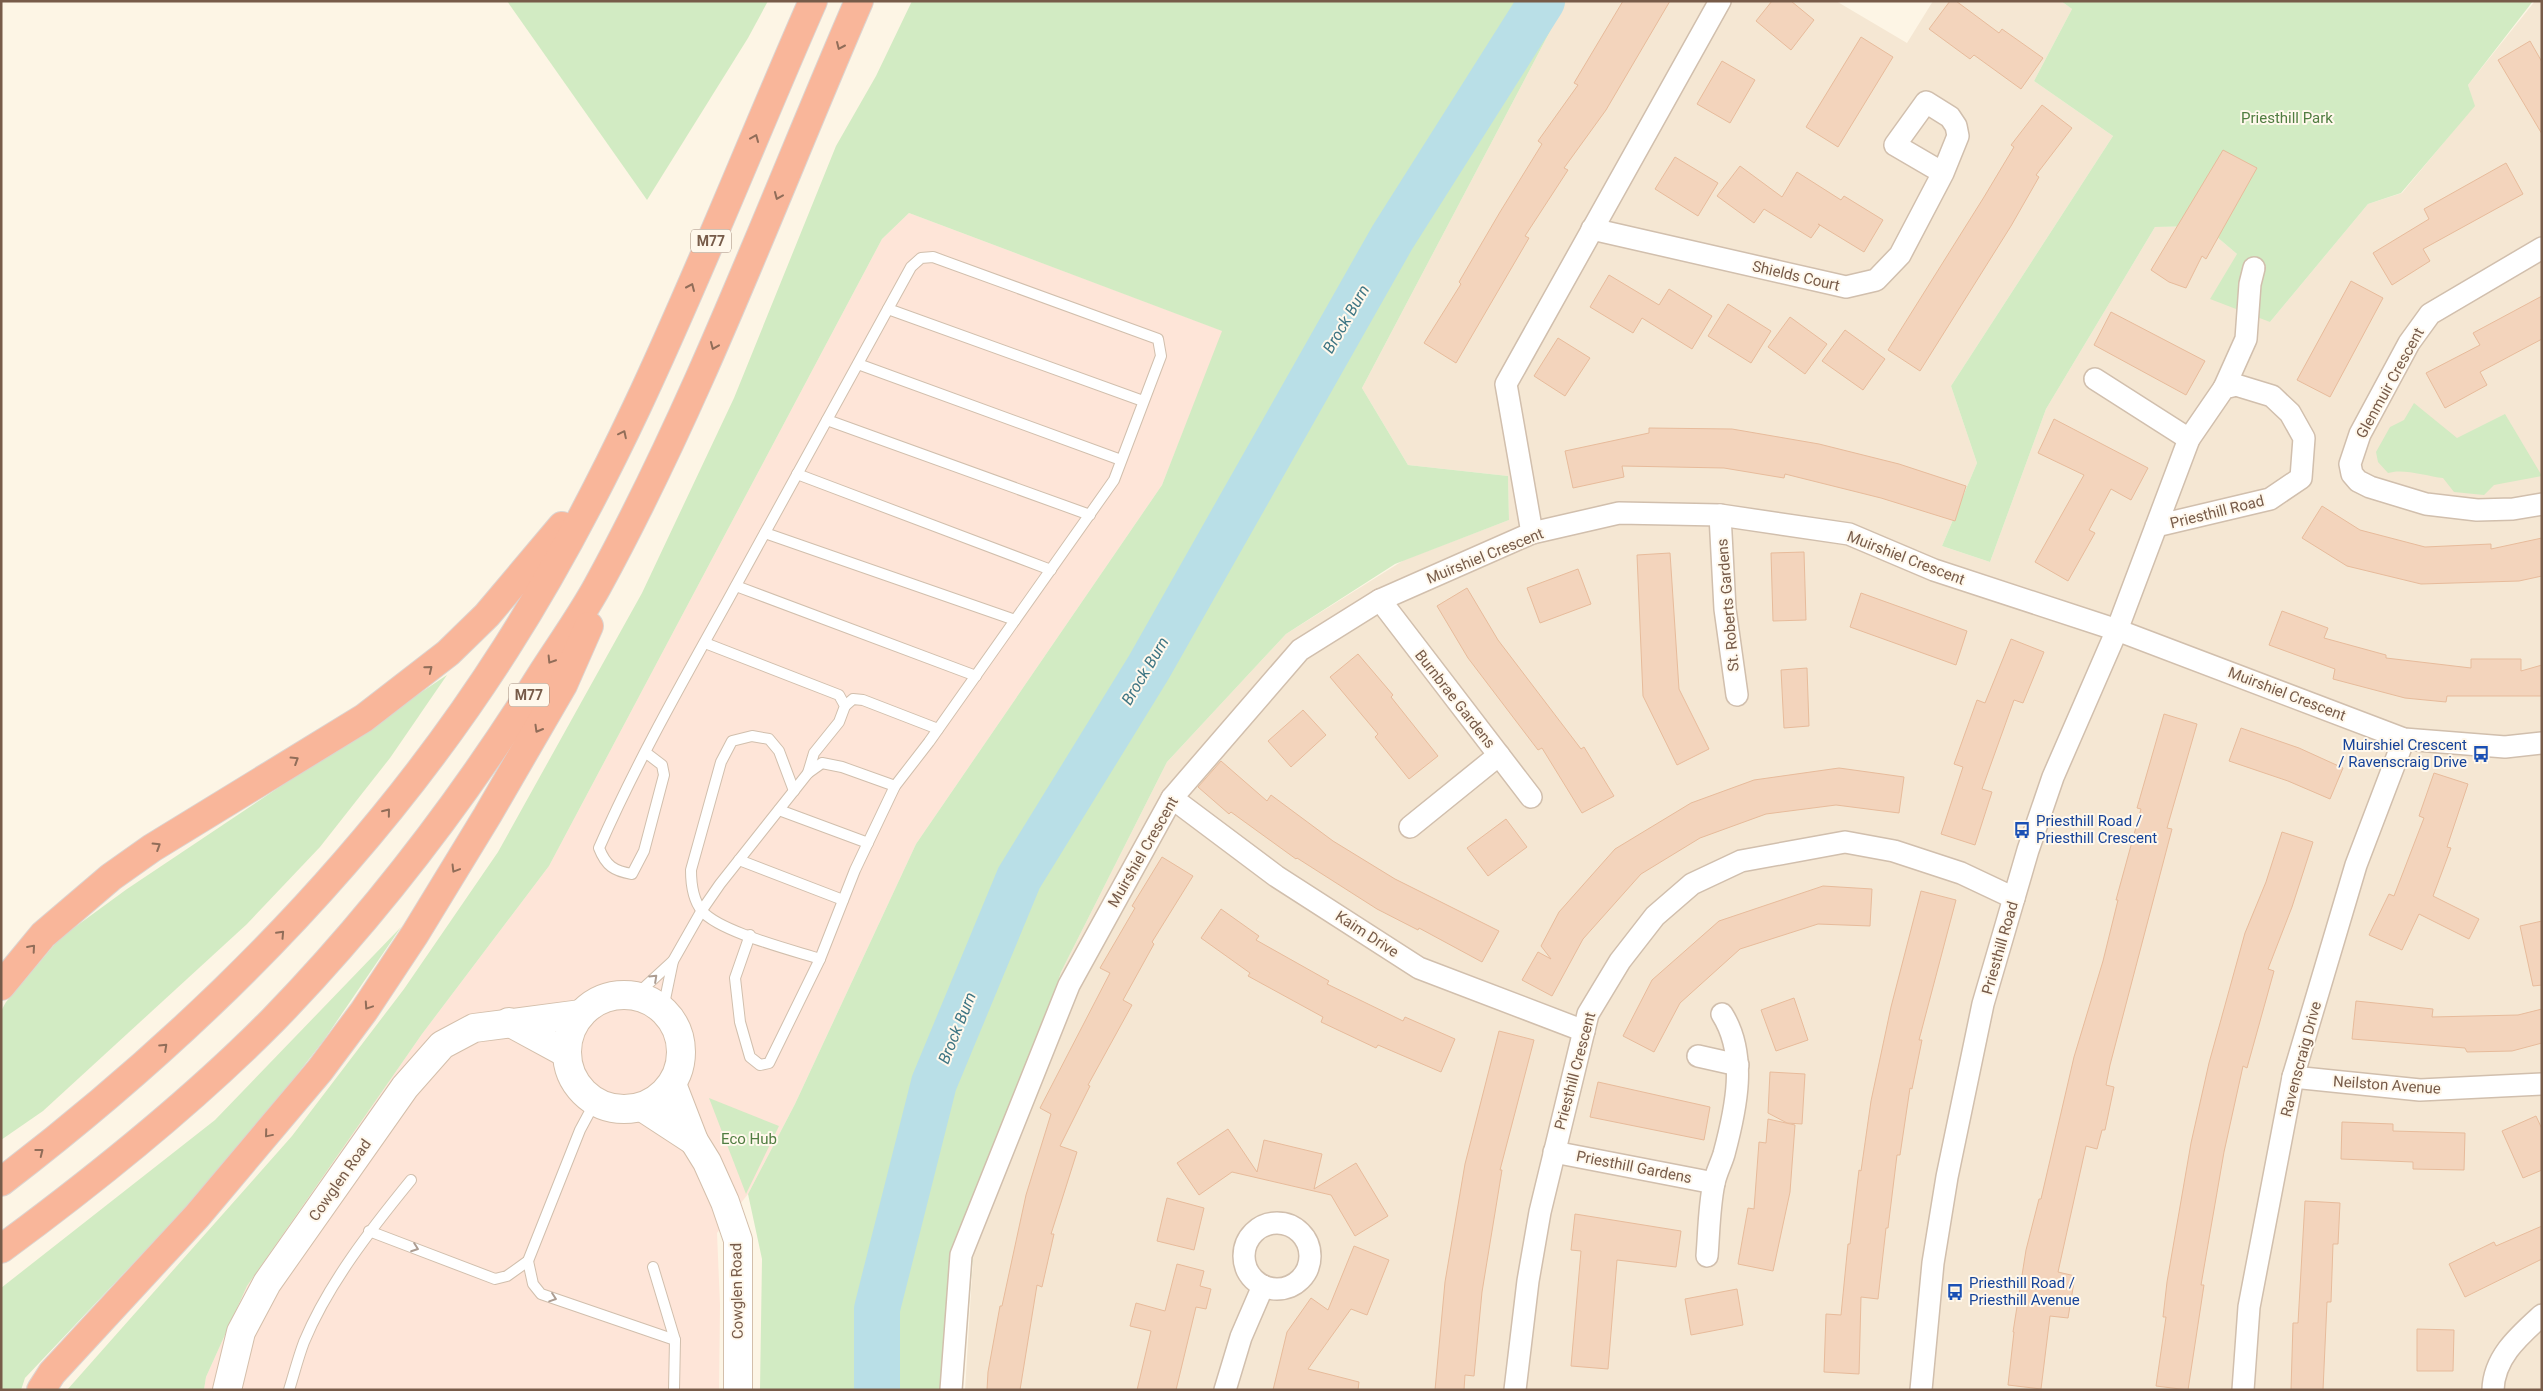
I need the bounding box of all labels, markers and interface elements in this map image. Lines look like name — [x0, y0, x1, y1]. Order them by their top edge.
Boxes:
one-way arrow — [835, 41, 846, 50]
park label: Priesthill Park — [2241, 109, 2333, 127]
one-way arrow — [749, 134, 759, 143]
one-way arrow — [773, 191, 784, 200]
road number: M77 — [691, 230, 731, 252]
street label: Shields Court — [1750, 257, 1842, 295]
water label: Brock Burn — [1319, 282, 1373, 356]
one-way arrow — [684, 283, 695, 292]
street label: Glenmuir Crescent — [2352, 325, 2428, 441]
one-way arrow — [709, 341, 720, 350]
one-way arrow — [616, 431, 626, 440]
street label: Priesthill Road — [2168, 492, 2266, 532]
street label: Muirshiel Crescent — [1424, 524, 1546, 588]
street label: Muirshiel Crescent — [1845, 527, 1967, 589]
street label: St. Roberts Gardens — [1713, 538, 1743, 672]
water label: Brock Burn — [1117, 634, 1173, 708]
street label: Burnbrae Gardens — [1411, 646, 1499, 752]
one-way arrow — [548, 655, 557, 664]
street label: Muirshiel Crescent — [2226, 663, 2348, 725]
one-way arrow — [423, 666, 432, 674]
road number: M77 — [509, 684, 549, 706]
one-way arrow — [534, 723, 544, 732]
place label: Muirshiel Crescent / Ravenscraig Drive — [2338, 736, 2467, 771]
bus stop icon: Muirshiel Crescent / Ravenscraig Drive — [2471, 744, 2491, 764]
one-way arrow — [290, 757, 299, 766]
street label: Muirshiel Crescent — [1104, 794, 1182, 910]
one-way arrow — [382, 809, 390, 818]
place label: Priesthill Road / Priesthill Crescent — [2036, 812, 2157, 847]
bus stop icon: Priesthill Road / Priesthill Crescent — [2012, 820, 2032, 840]
one-way arrow — [152, 842, 161, 852]
one-way arrow — [452, 863, 462, 872]
street label: Priesthill Road — [1978, 899, 2022, 997]
street label: Kaim Drive — [1332, 907, 1402, 961]
one-way arrow — [275, 931, 284, 940]
one-way arrow — [26, 945, 35, 954]
one-way arrow — [649, 975, 658, 984]
water label: Brock Burn — [934, 989, 980, 1067]
street label: Ravenscraig Drive — [2277, 999, 2325, 1119]
one-way arrow — [364, 1000, 374, 1009]
street label: Priesthill Crescent — [1551, 1010, 1599, 1132]
one-way arrow — [158, 1044, 167, 1053]
street label: Neilston Avenue — [2332, 1072, 2442, 1098]
one-way arrow — [264, 1128, 273, 1137]
park label: Eco Hub — [721, 1130, 777, 1148]
street label: Cowglen Road — [305, 1135, 375, 1225]
street label: Priesthill Gardens — [1575, 1147, 1693, 1187]
one-way arrow — [34, 1149, 43, 1157]
one-way arrow — [410, 1242, 418, 1252]
street label: Cowglen Road — [727, 1243, 747, 1339]
place label: Priesthill Road / Priesthill Avenue — [1969, 1274, 2080, 1309]
bus stop icon: Priesthill Road / Priesthill Avenue — [1945, 1282, 1965, 1302]
one-way arrow — [548, 1292, 556, 1302]

